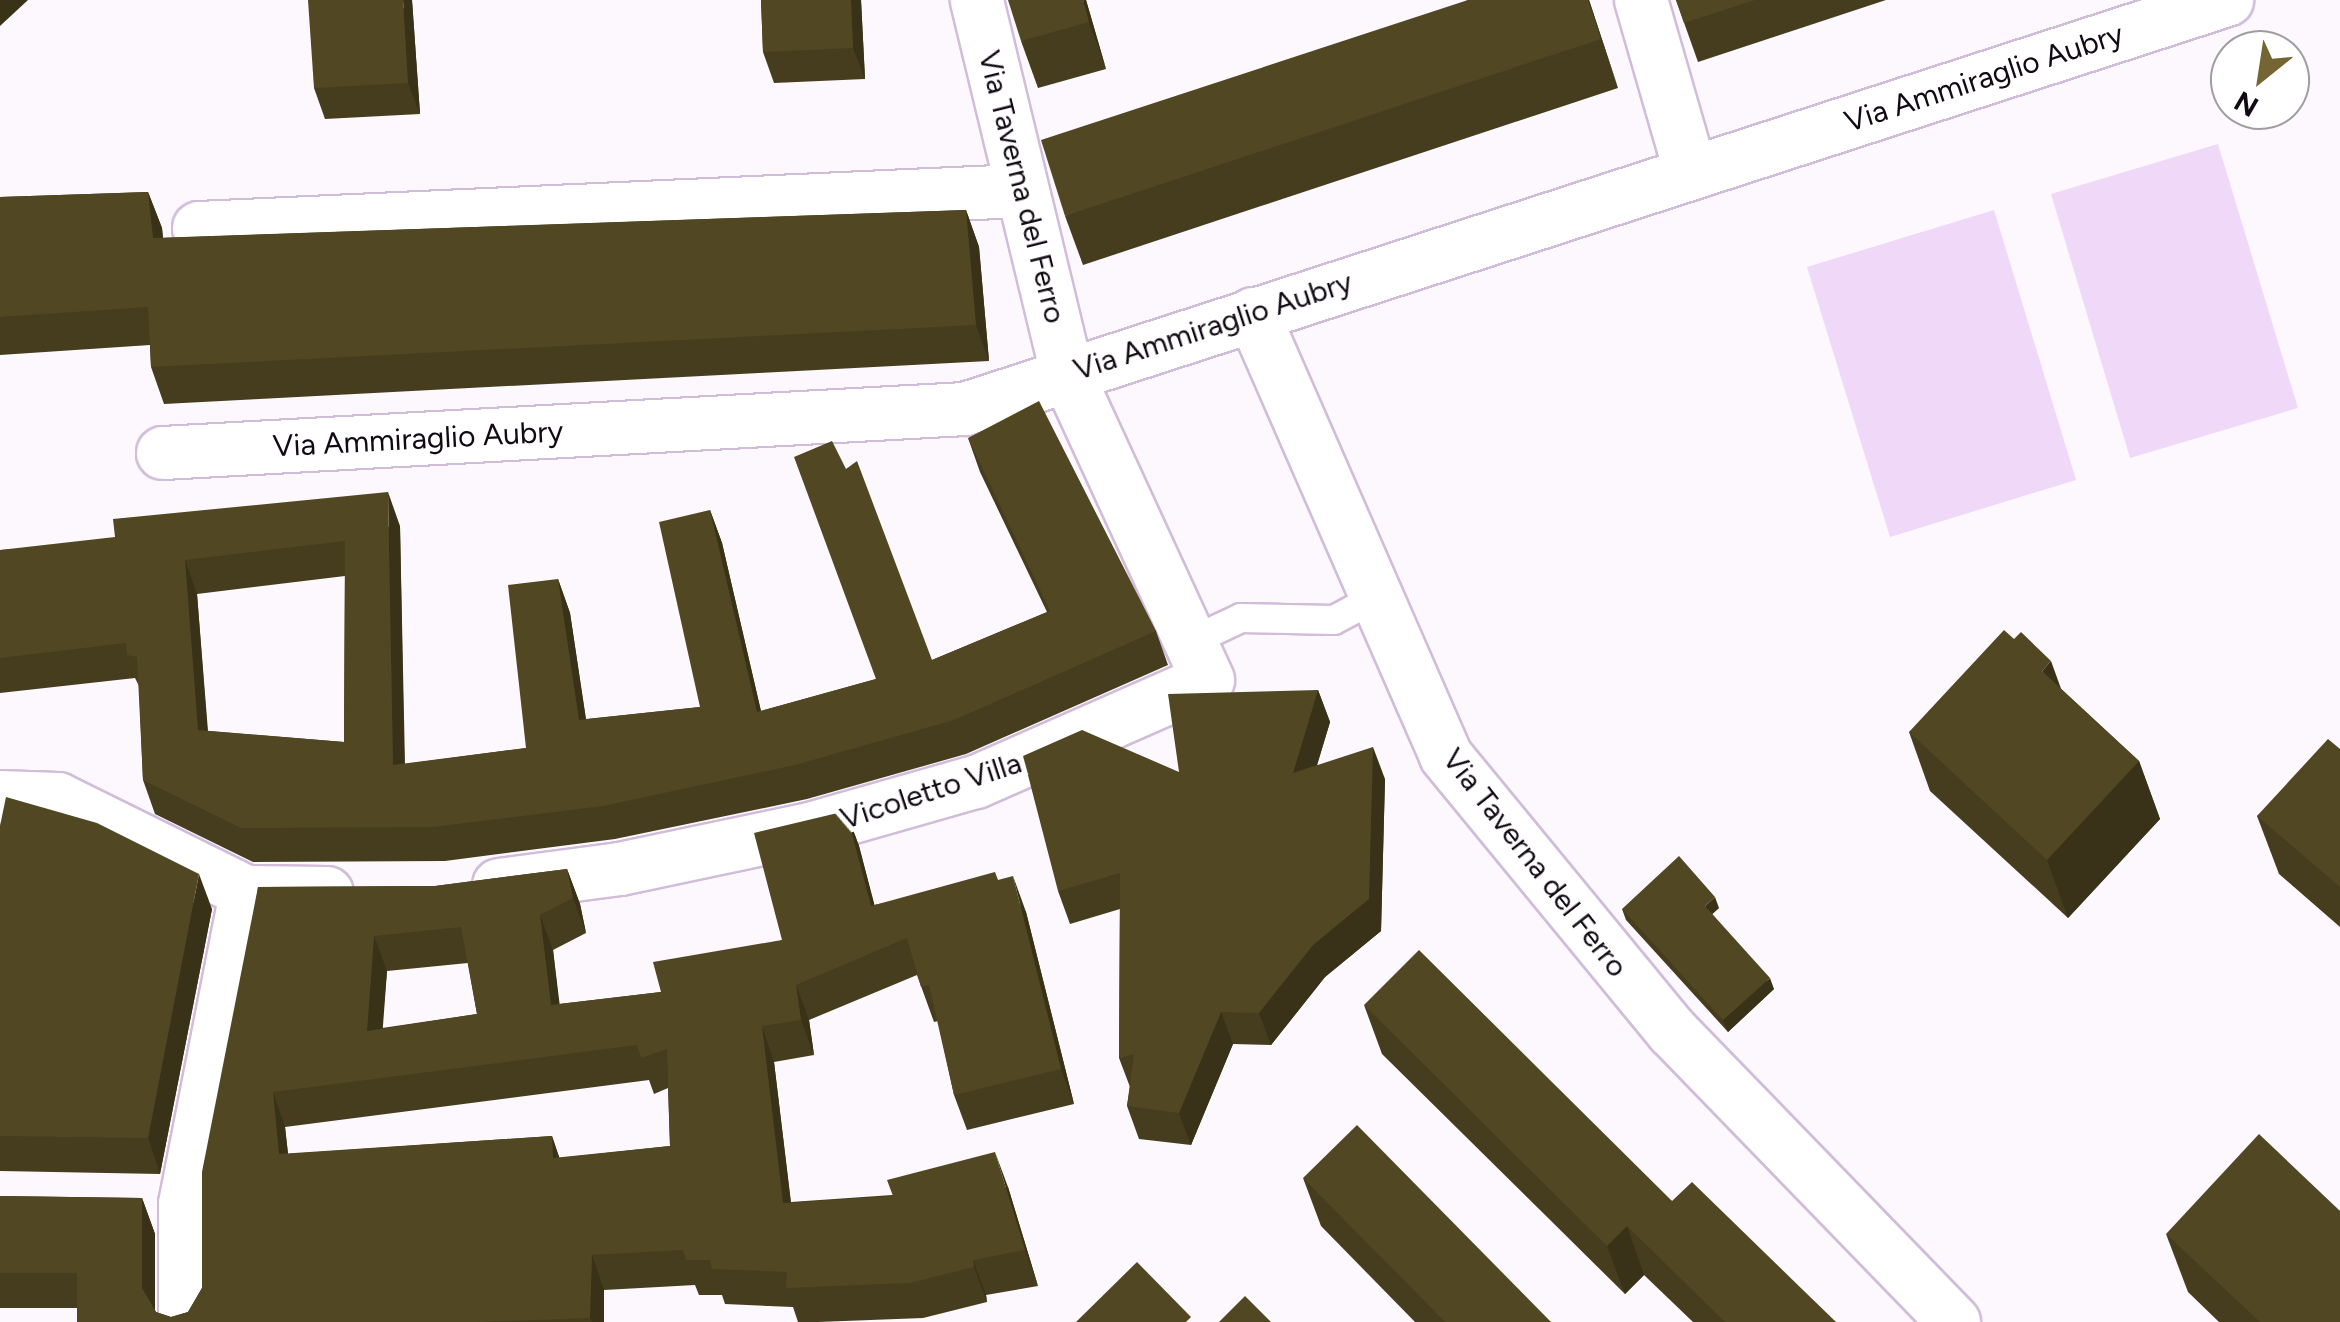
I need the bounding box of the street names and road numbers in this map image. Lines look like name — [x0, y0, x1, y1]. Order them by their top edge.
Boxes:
street label: Via Ammiraglio Aubry — [1840, 16, 2128, 140]
street label: Via Taverna del Ferro — [971, 47, 1073, 327]
street label: Via Ammiraglio Aubry — [1069, 264, 1357, 388]
street label: Via Ammiraglio Aubry — [272, 413, 564, 465]
street label: Via Taverna del Ferro — [1435, 742, 1635, 984]
street label: Vicoletto Villa — [836, 745, 1026, 837]

